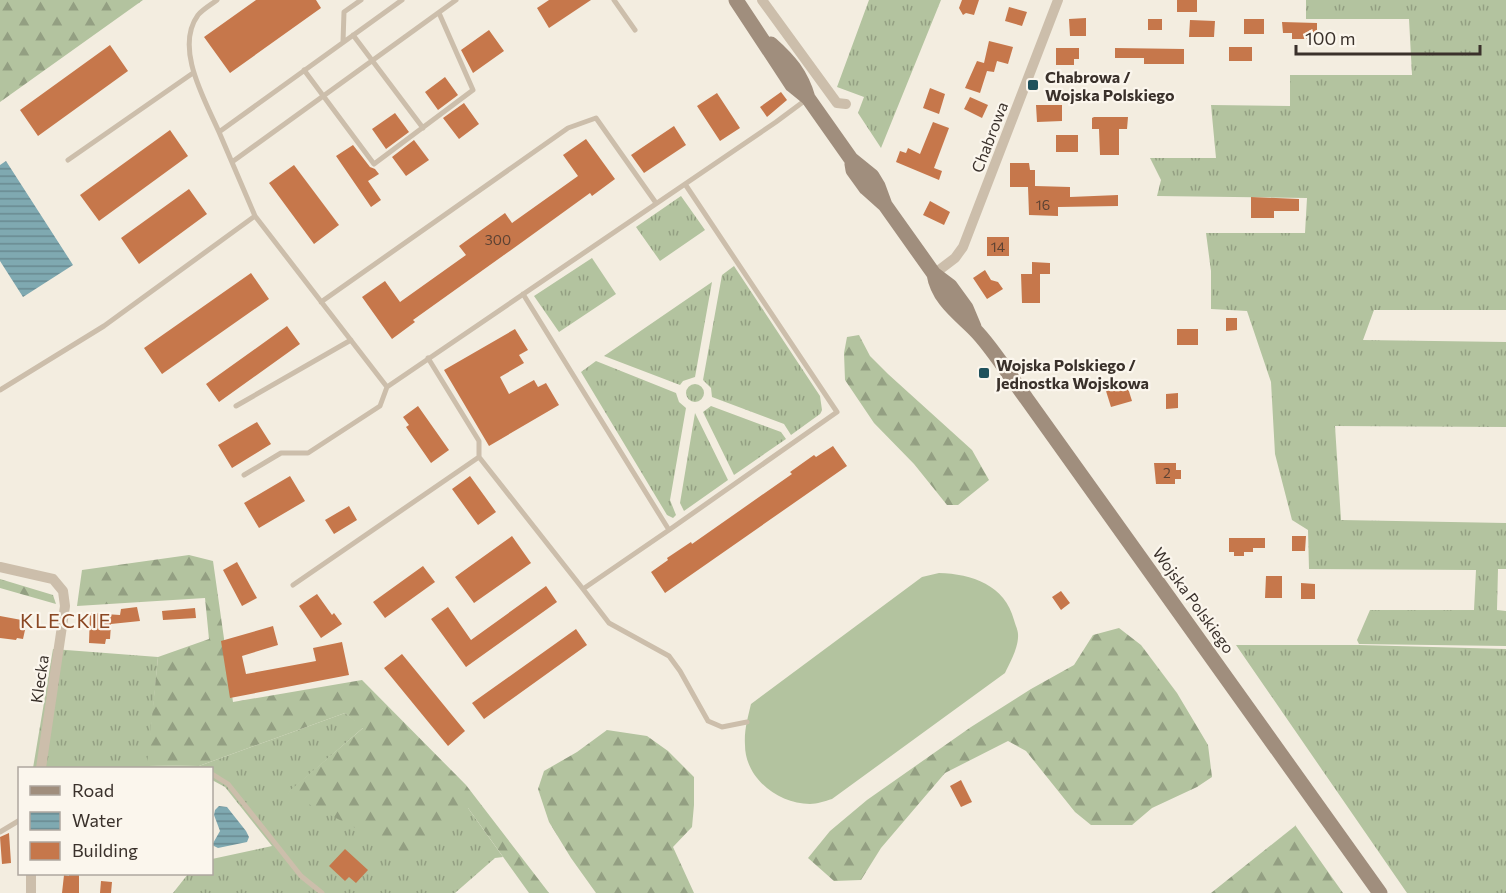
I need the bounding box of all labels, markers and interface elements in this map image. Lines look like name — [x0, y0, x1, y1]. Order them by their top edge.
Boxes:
scale bar — [1296, 18, 1480, 56]
text: 100 m — [1305, 27, 1355, 49]
place label: Chabrowa / Wojska Polskiego — [1045, 67, 1175, 104]
marker: Chabrowa / Wojska Polskiego — [1026, 78, 1040, 92]
street label: Chabrowa — [967, 99, 1011, 175]
house number: 16 — [1036, 196, 1050, 213]
house number: 300 — [485, 231, 511, 248]
house number: 14 — [991, 238, 1006, 255]
place label: Wojska Polskiego / Jednostka Wojskowa — [996, 355, 1149, 392]
marker: Wojska Polskiego / Jednostka Wojskowa — [977, 366, 991, 380]
house number: 2 — [1163, 464, 1171, 481]
street label: Wojska Polskiego — [1149, 543, 1239, 657]
district label: KLECKIE — [20, 608, 112, 632]
street label: Klecka — [26, 654, 52, 704]
legend — [18, 767, 213, 875]
text: Road — [72, 779, 114, 801]
text: Water — [72, 809, 123, 831]
text: Building — [72, 839, 138, 861]

